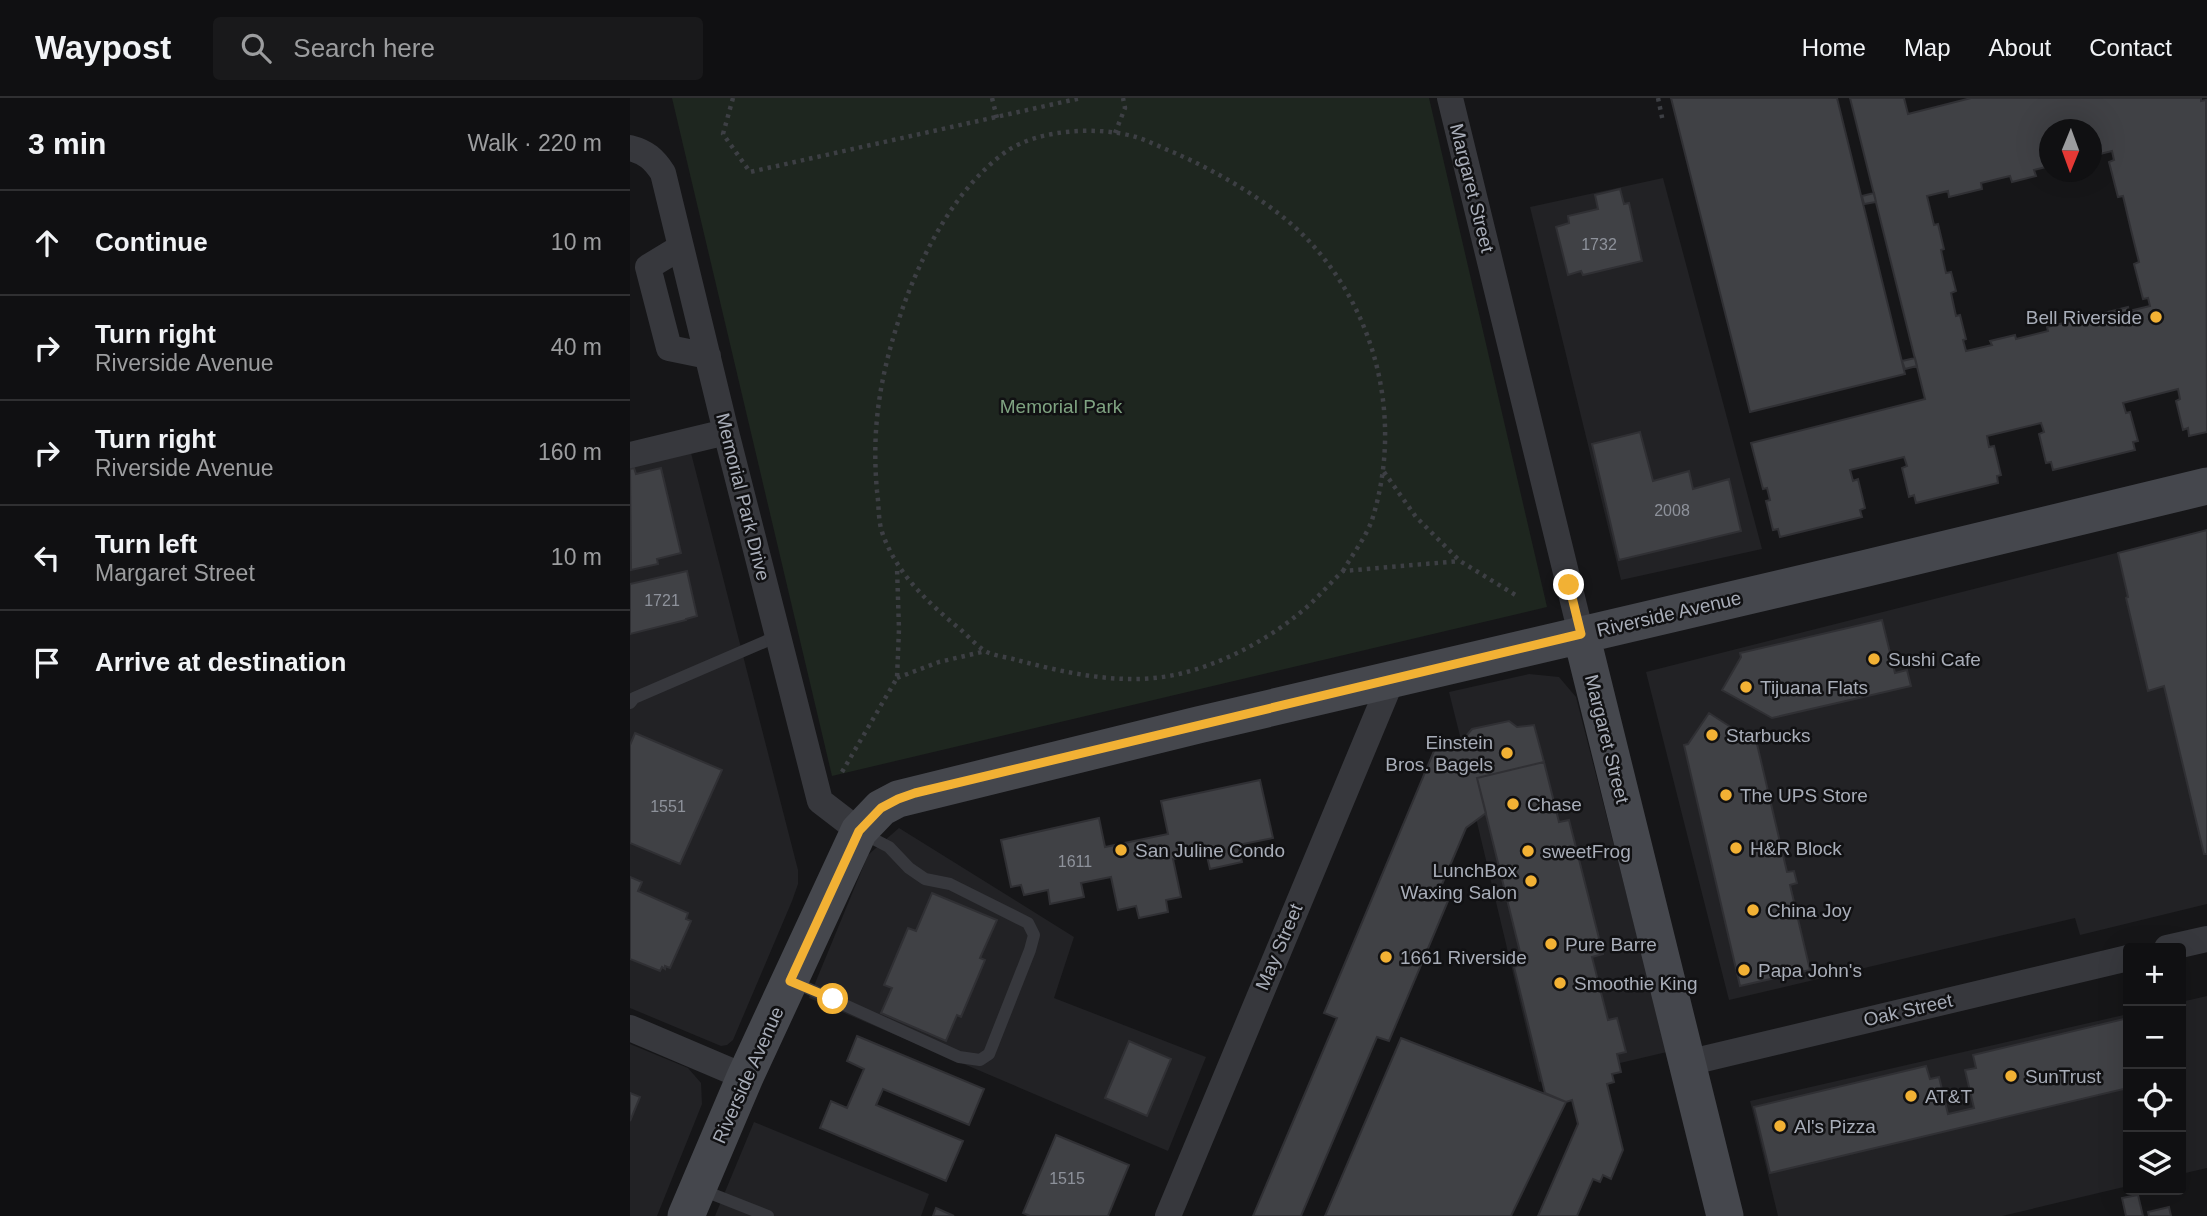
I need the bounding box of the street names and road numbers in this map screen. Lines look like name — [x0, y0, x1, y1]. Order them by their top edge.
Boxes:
street label: Margaret Street — [1446, 121, 1498, 255]
street label: Memorial Park Drive — [712, 411, 774, 583]
street label: Riverside Avenue — [1595, 587, 1743, 641]
street label: Margaret Street — [1581, 672, 1633, 806]
street label: May Street — [1251, 900, 1307, 993]
street label: Oak Street — [1861, 989, 1955, 1030]
street label: Riverside Avenue — [708, 1003, 788, 1147]

